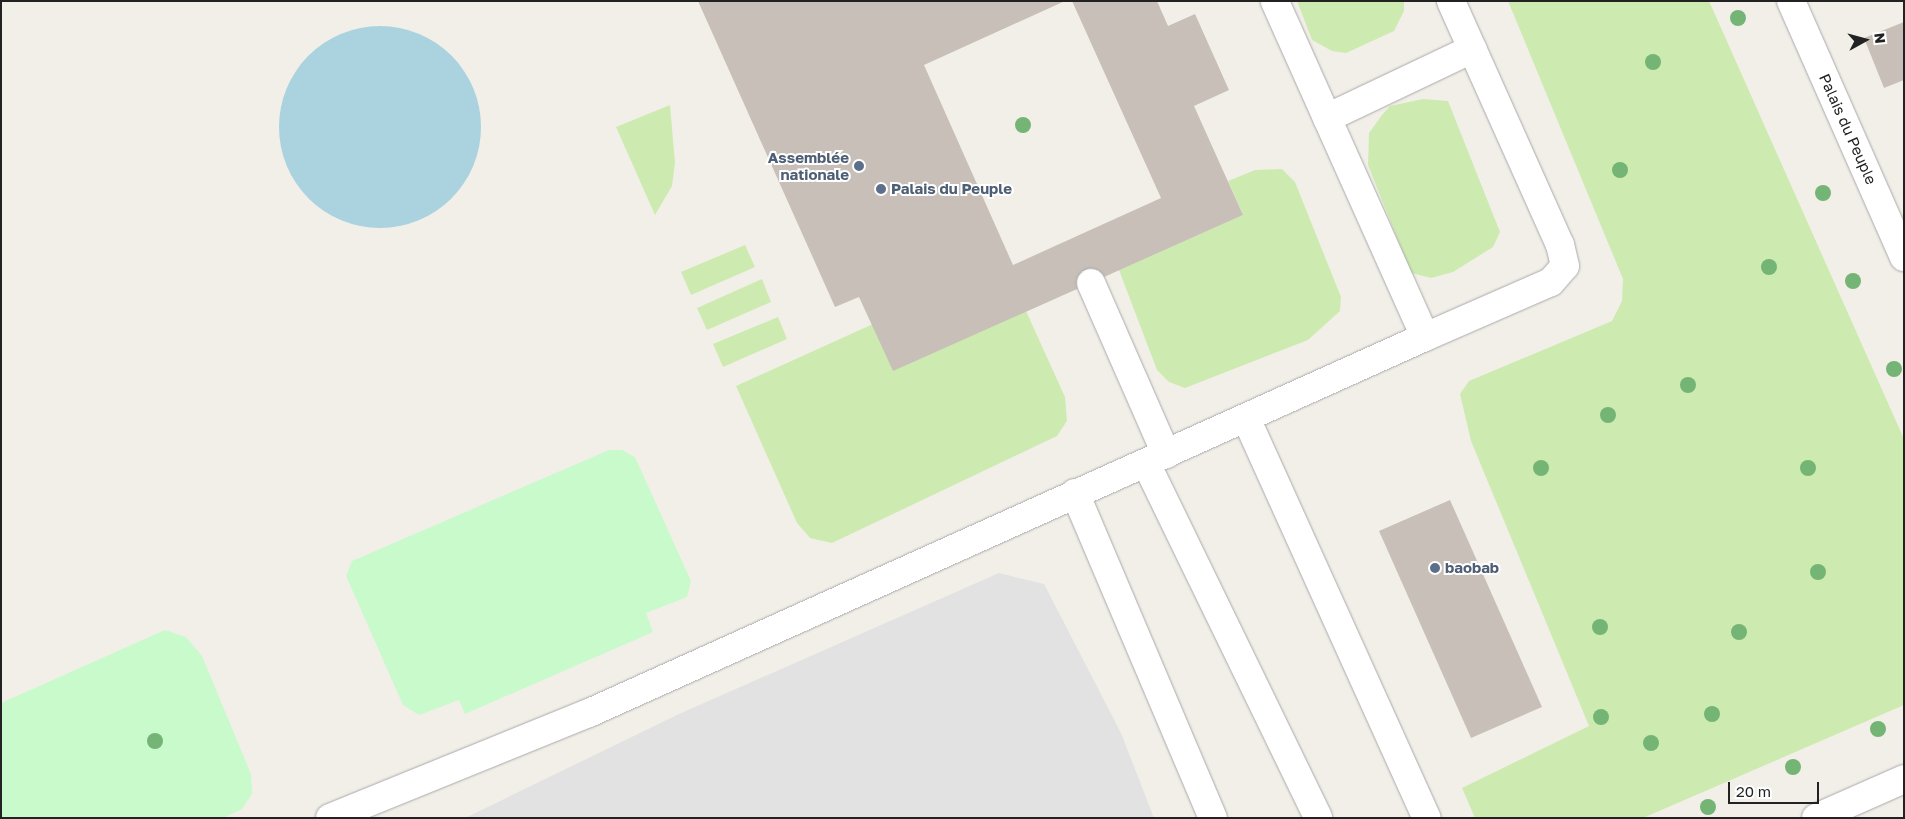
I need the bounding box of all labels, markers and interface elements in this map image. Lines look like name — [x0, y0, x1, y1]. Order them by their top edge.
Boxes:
north arrow — [1840, 15, 1890, 65]
text: N — [1871, 32, 1889, 44]
street label: Palais du Peuple — [1816, 71, 1880, 187]
place label: Assemblée nationale — [768, 148, 849, 183]
marker: Assemblée nationale — [853, 160, 865, 172]
place label: Palais du Peuple — [891, 180, 1012, 198]
marker: Palais du Peuple — [875, 183, 887, 195]
place label: baobab — [1445, 559, 1499, 577]
marker: baobab — [1429, 562, 1441, 574]
scale bar — [1730, 772, 1821, 804]
text: 20 m — [1736, 782, 1771, 800]

